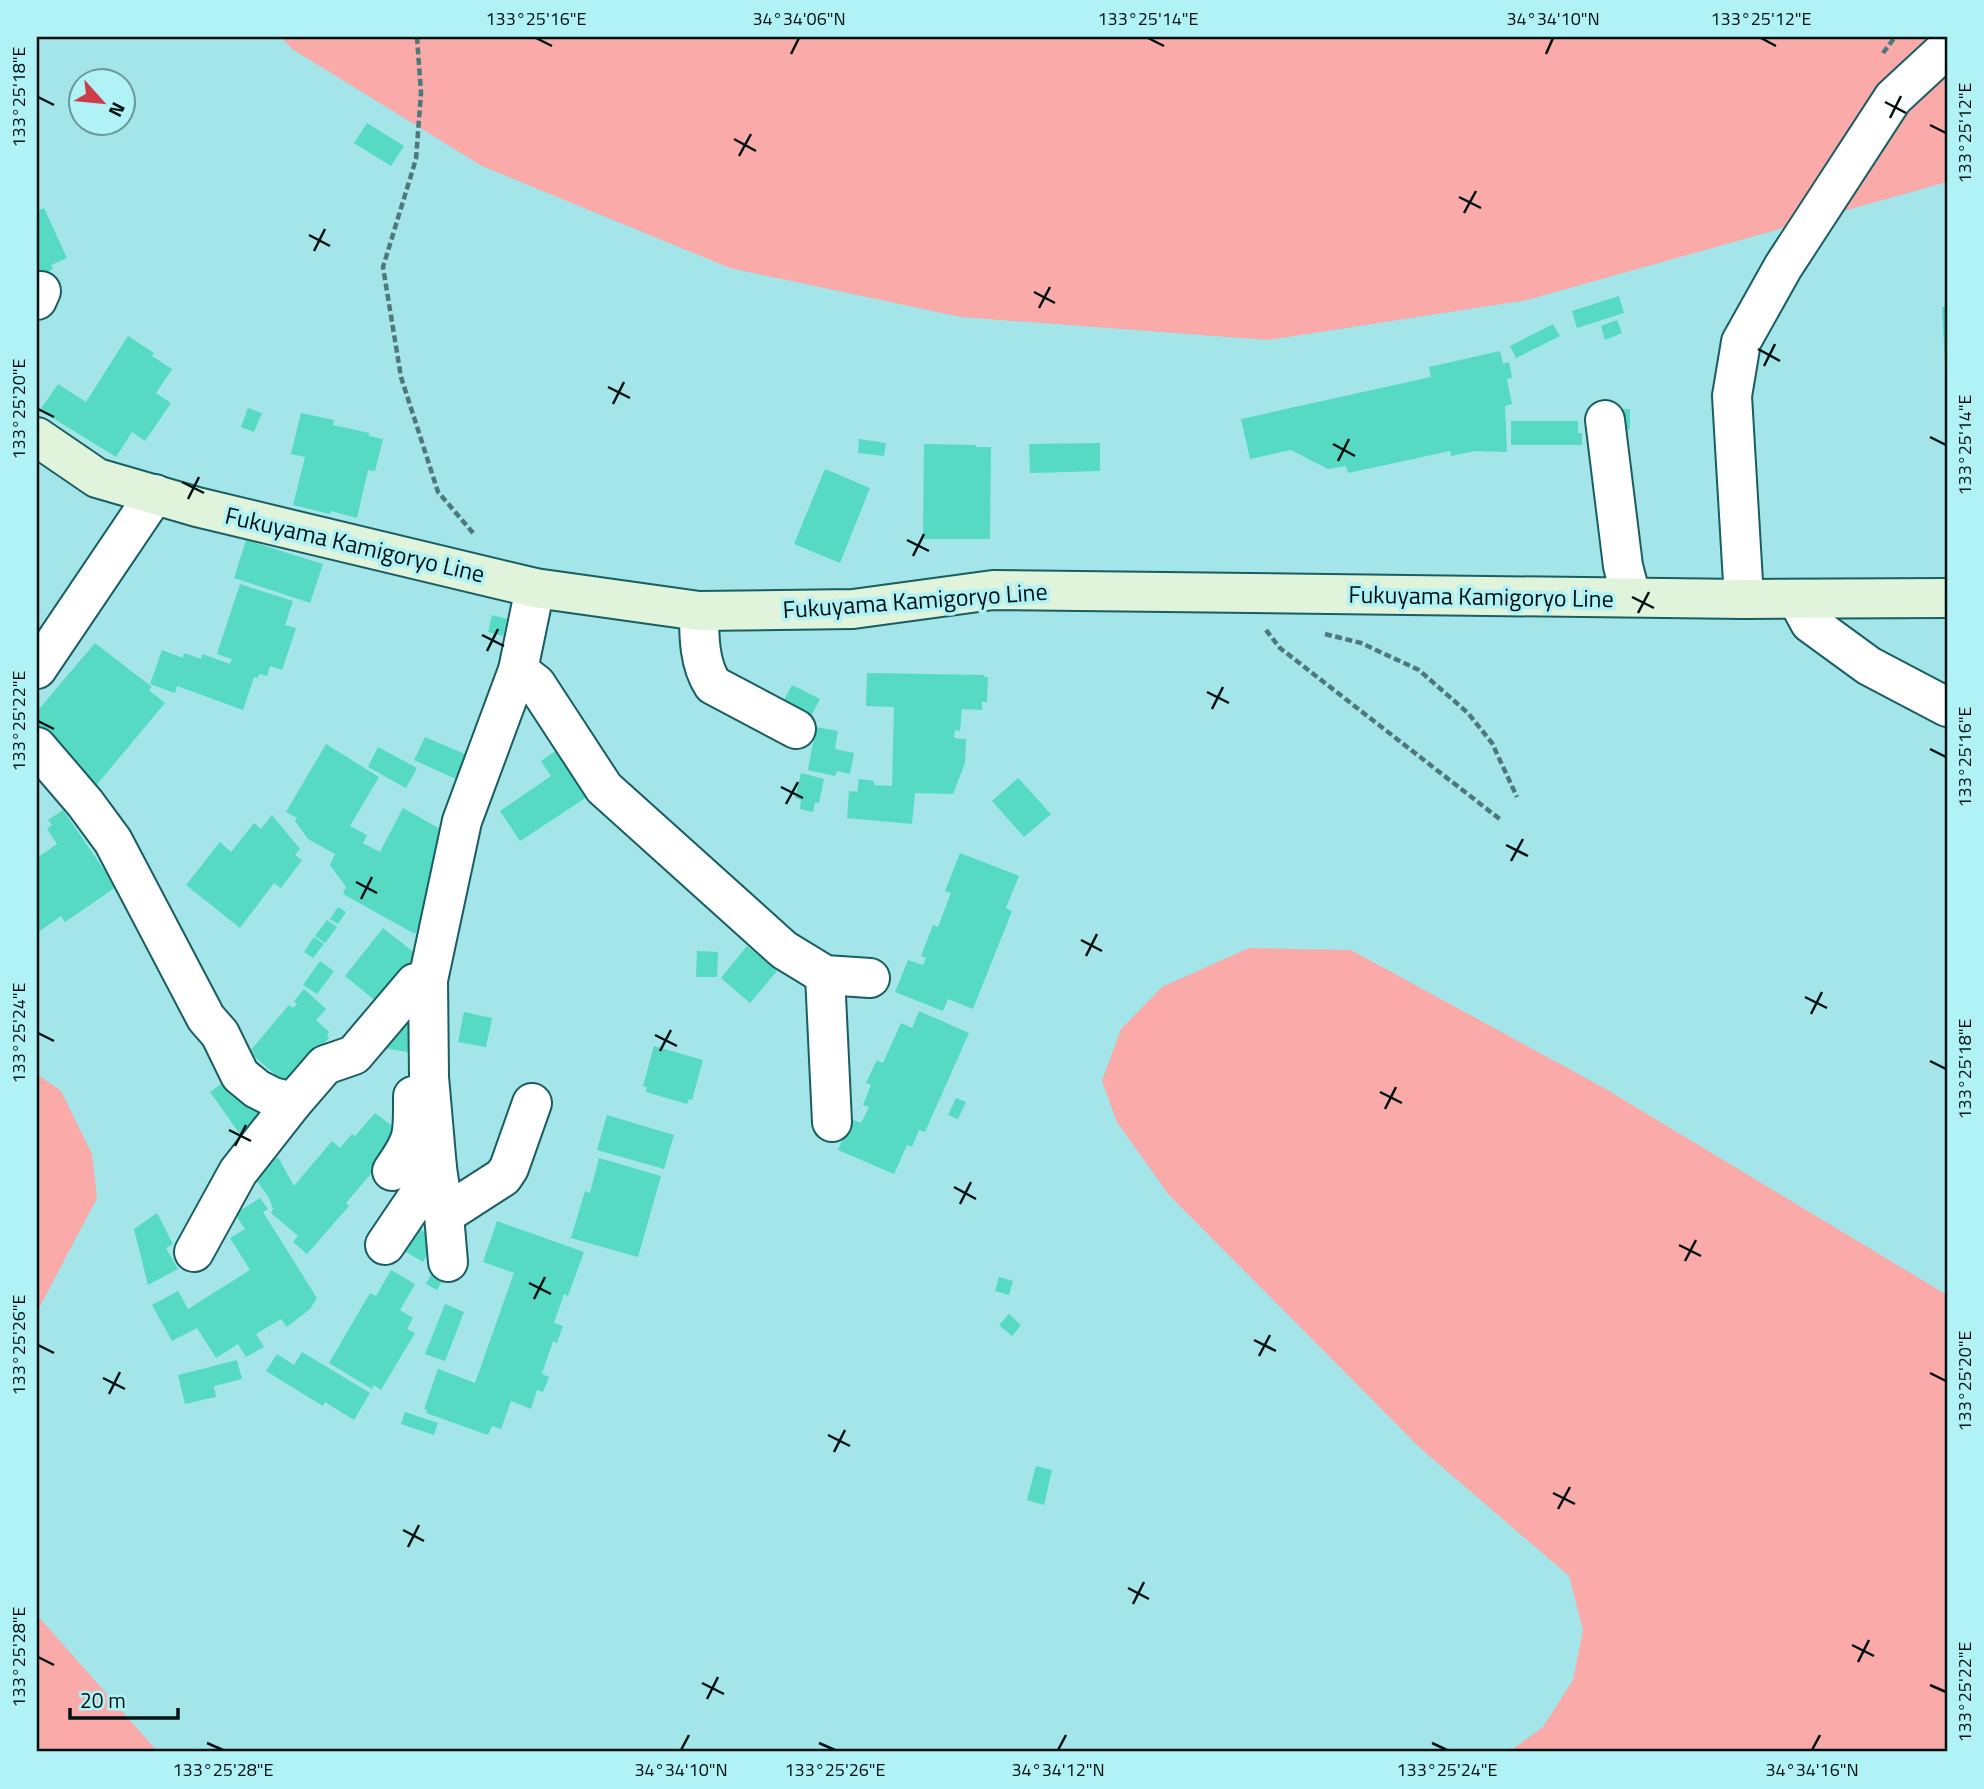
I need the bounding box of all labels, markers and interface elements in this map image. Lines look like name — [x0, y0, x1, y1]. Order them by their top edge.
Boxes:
text: 133°25'16"E — [485, 5, 587, 32]
text: 34°34'06"N — [752, 5, 846, 32]
text: 133°25'14"E — [1097, 5, 1199, 32]
text: 34°34'10"N — [1506, 5, 1600, 32]
text: 133°25'12"E — [1710, 5, 1812, 32]
text: 133°25'18"E — [5, 46, 32, 148]
north arrow — [66, 66, 136, 136]
text: 133°25'12"E — [1951, 82, 1978, 184]
text: N — [102, 97, 134, 122]
text: 133°25'20"E — [5, 358, 32, 460]
text: 133°25'14"E — [1951, 394, 1978, 496]
street label: Fukuyama Kamigoryo Line — [222, 497, 488, 591]
street label: Fukuyama Kamigoryo Line — [781, 573, 1049, 627]
street label: Fukuyama Kamigoryo Line — [1348, 576, 1614, 616]
text: 133°25'22"E — [5, 670, 32, 772]
text: 133°25'16"E — [1951, 706, 1978, 808]
text: 133°25'24"E — [5, 982, 32, 1084]
text: 133°25'18"E — [1951, 1018, 1978, 1120]
text: 133°25'26"E — [5, 1294, 32, 1396]
text: 133°25'20"E — [1951, 1330, 1978, 1432]
text: 133°25'28"E — [5, 1606, 32, 1708]
text: 133°25'22"E — [1951, 1641, 1978, 1743]
scale bar — [70, 1677, 178, 1721]
text: 20 m — [80, 1684, 126, 1716]
text: 133°25'28"E — [172, 1756, 274, 1783]
text: 34°34'10"N — [634, 1756, 728, 1783]
text: 133°25'26"E — [784, 1756, 886, 1783]
text: 34°34'12"N — [1011, 1756, 1105, 1783]
text: 133°25'24"E — [1396, 1756, 1498, 1783]
text: 34°34'16"N — [1765, 1756, 1859, 1783]

